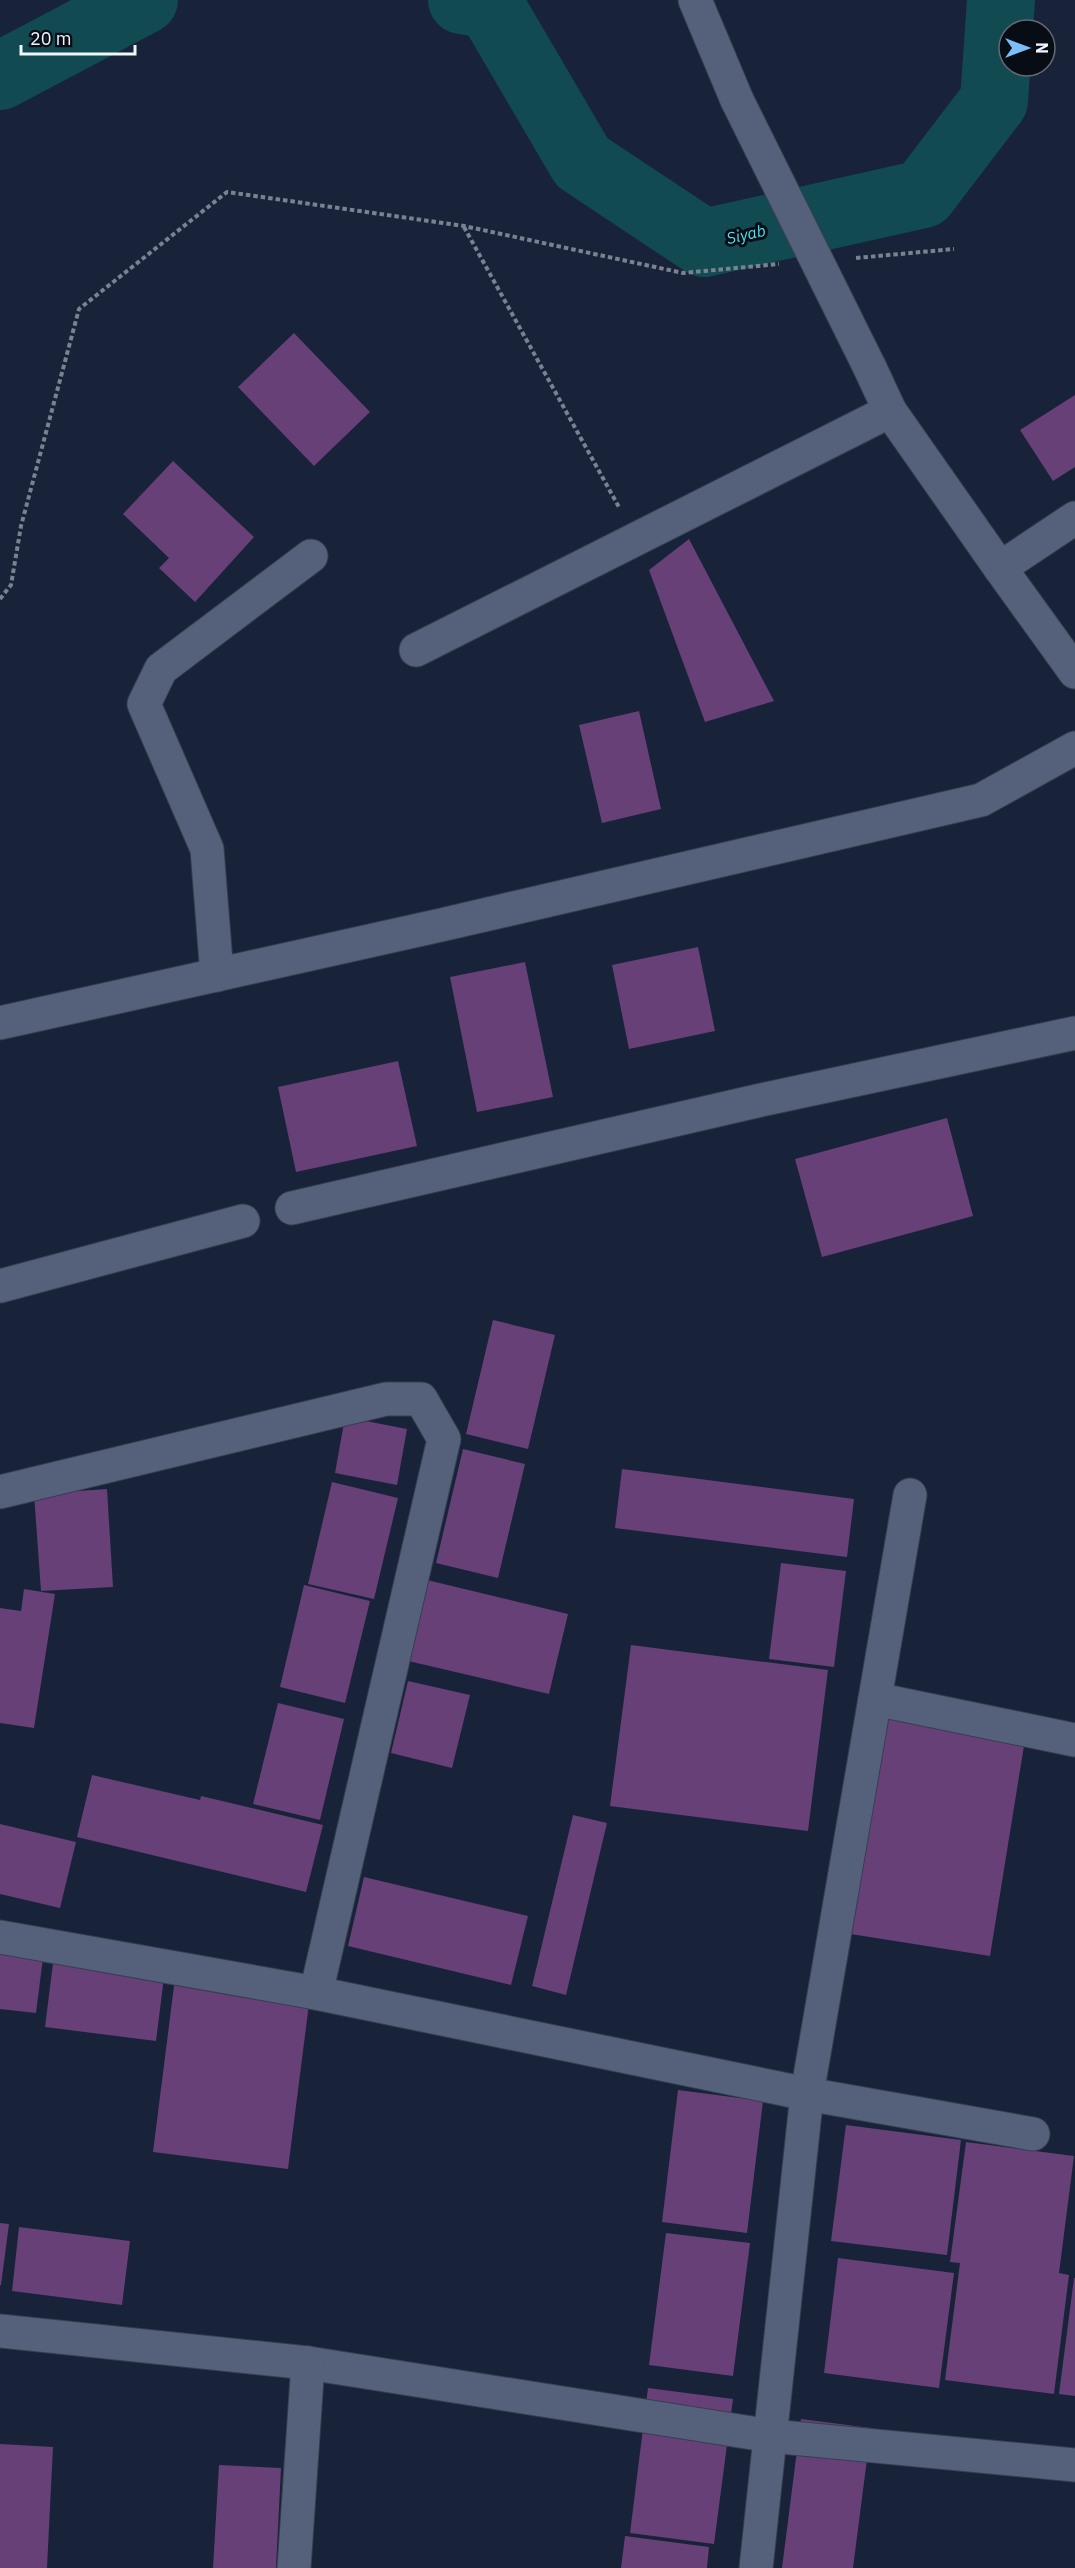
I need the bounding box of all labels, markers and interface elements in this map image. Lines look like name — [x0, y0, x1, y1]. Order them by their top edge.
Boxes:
scale bar — [21, 18, 135, 56]
north arrow — [997, 18, 1057, 78]
text: 20 m — [30, 27, 72, 50]
text: N — [1032, 42, 1052, 54]
water label: Siyab — [724, 220, 768, 248]

